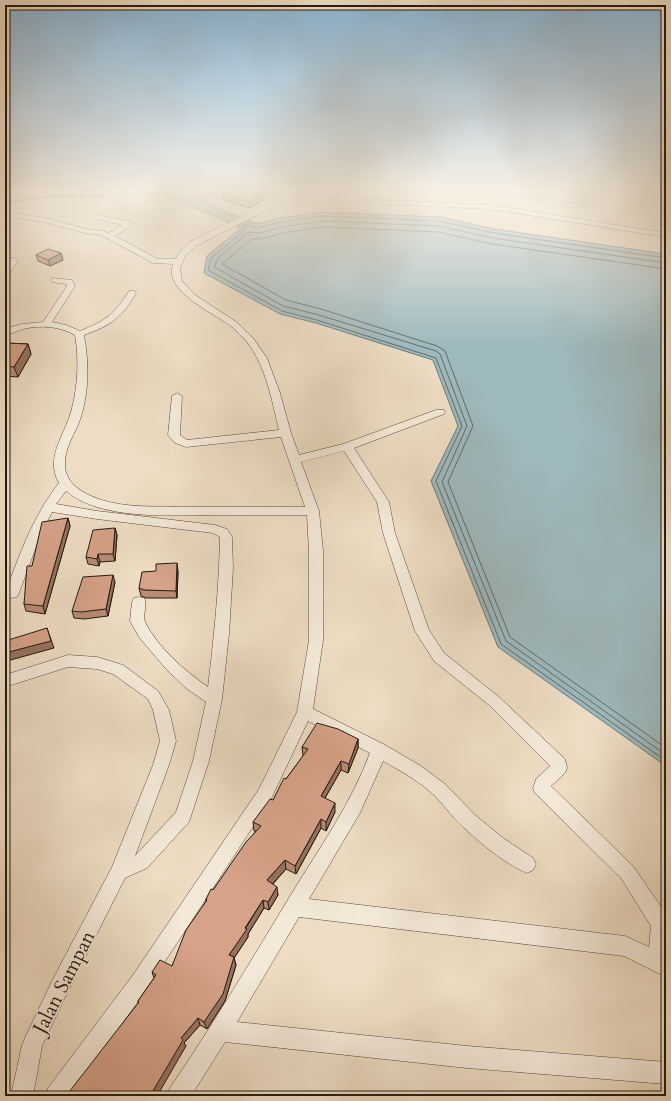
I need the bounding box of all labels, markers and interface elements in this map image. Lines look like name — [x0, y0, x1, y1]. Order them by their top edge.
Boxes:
street label: Jalan Sampan — [25, 925, 102, 1041]

